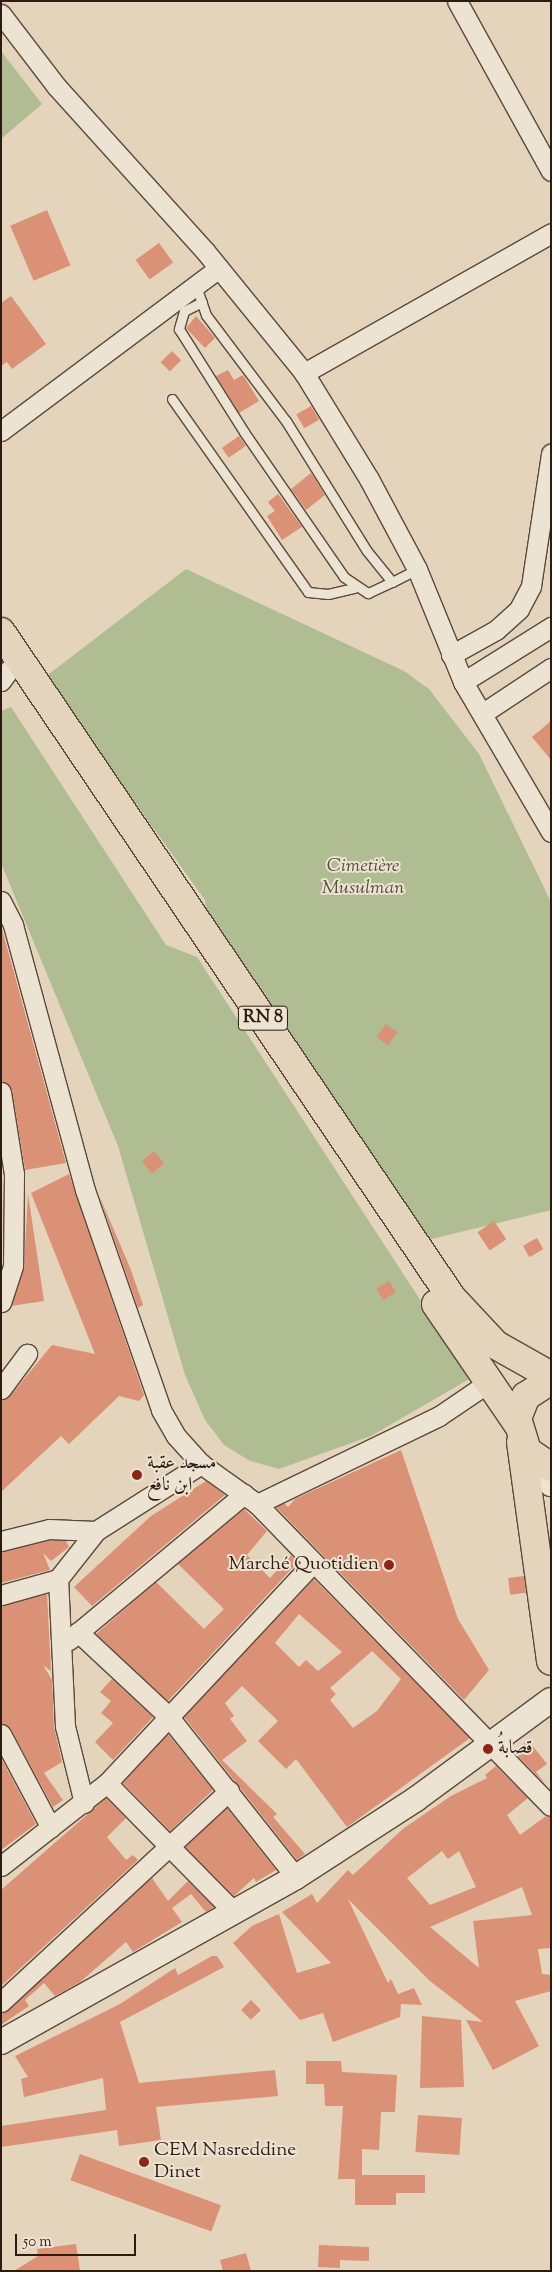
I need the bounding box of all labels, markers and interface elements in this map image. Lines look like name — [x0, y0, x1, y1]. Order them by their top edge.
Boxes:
park label: Cimetière Musulman — [322, 856, 404, 900]
road number: RN 8 — [237, 1002, 289, 1034]
place label: مسجد عقبة ابن نافع — [147, 1453, 216, 1497]
marker: مسجد عقبة ابن نافع — [131, 1469, 143, 1481]
place label: Marché Quotidien — [228, 1554, 379, 1576]
marker: Marché Quotidien — [383, 1559, 395, 1571]
place label: قصابةُ — [498, 1738, 532, 1760]
marker: قصابةُ — [482, 1743, 494, 1755]
place label: CEM Nasreddine Dinet — [154, 2140, 296, 2184]
marker: CEM Nasreddine Dinet — [138, 2156, 150, 2168]
scale bar — [18, 2224, 139, 2256]
text: 50 m — [23, 2232, 52, 2253]

